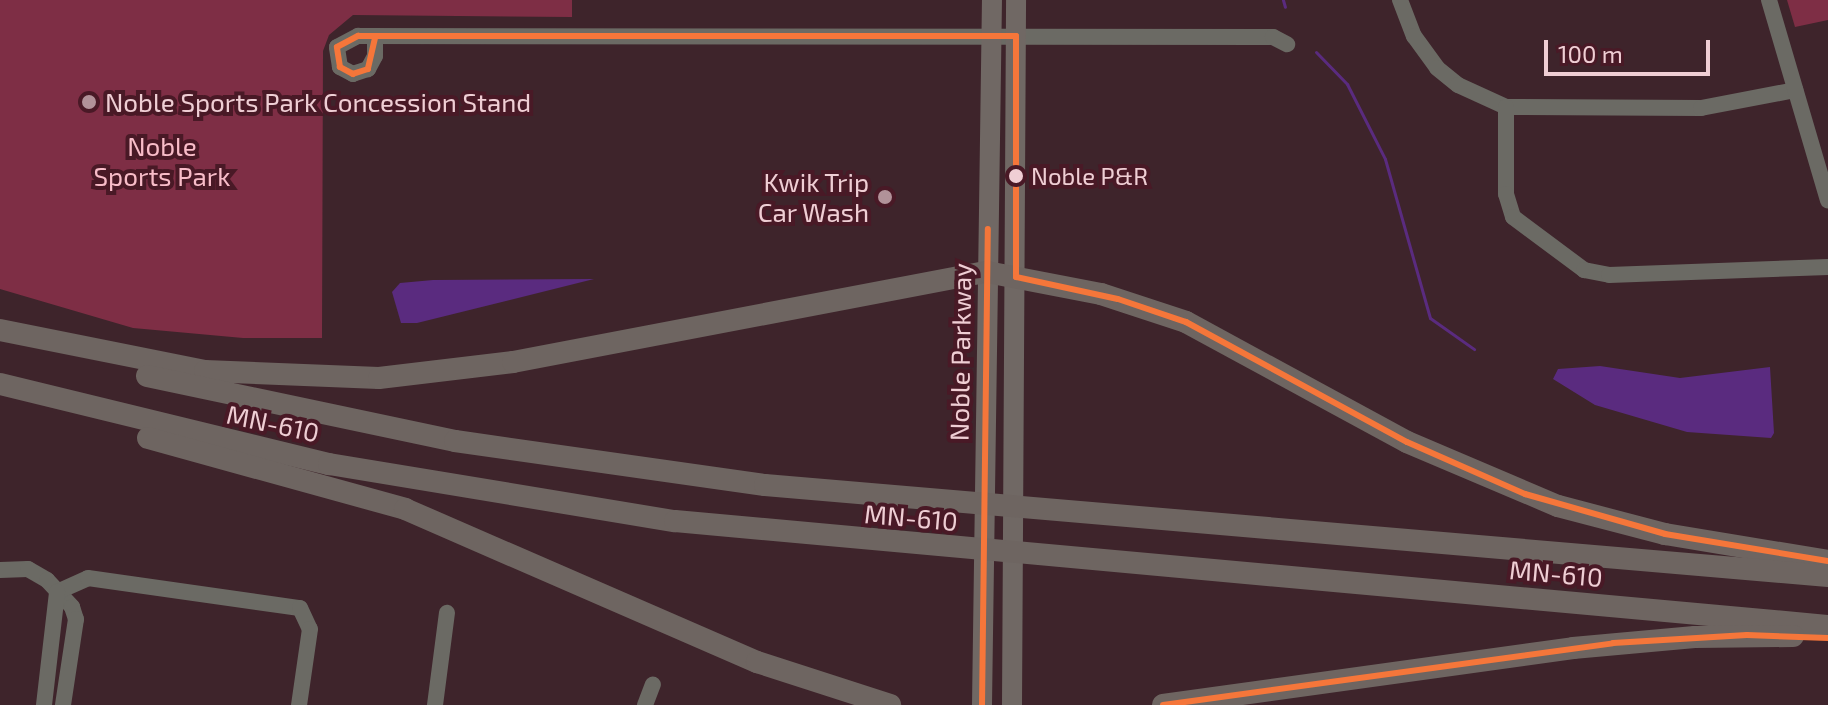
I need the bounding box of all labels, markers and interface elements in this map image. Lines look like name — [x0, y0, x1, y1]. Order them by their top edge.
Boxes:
scale bar — [1548, 24, 1714, 74]
text: 100 m — [1558, 39, 1623, 68]
place label: Noble Sports Park Concession Stand — [105, 86, 531, 118]
marker: Noble Sports Park Concession Stand — [80, 93, 98, 111]
park label: Noble Sports Park — [94, 130, 230, 192]
place label: Noble P&R — [1031, 162, 1148, 190]
place label: Kwik Trip Car Wash — [757, 166, 869, 228]
marker: Noble P&R — [1008, 168, 1024, 184]
marker: Kwik Trip Car Wash — [876, 188, 894, 206]
street label: Noble Parkway — [943, 263, 977, 441]
street label: MN-610 — [224, 398, 322, 448]
street label: MN-610 — [863, 497, 959, 537]
street label: MN-610 — [1508, 553, 1604, 593]

